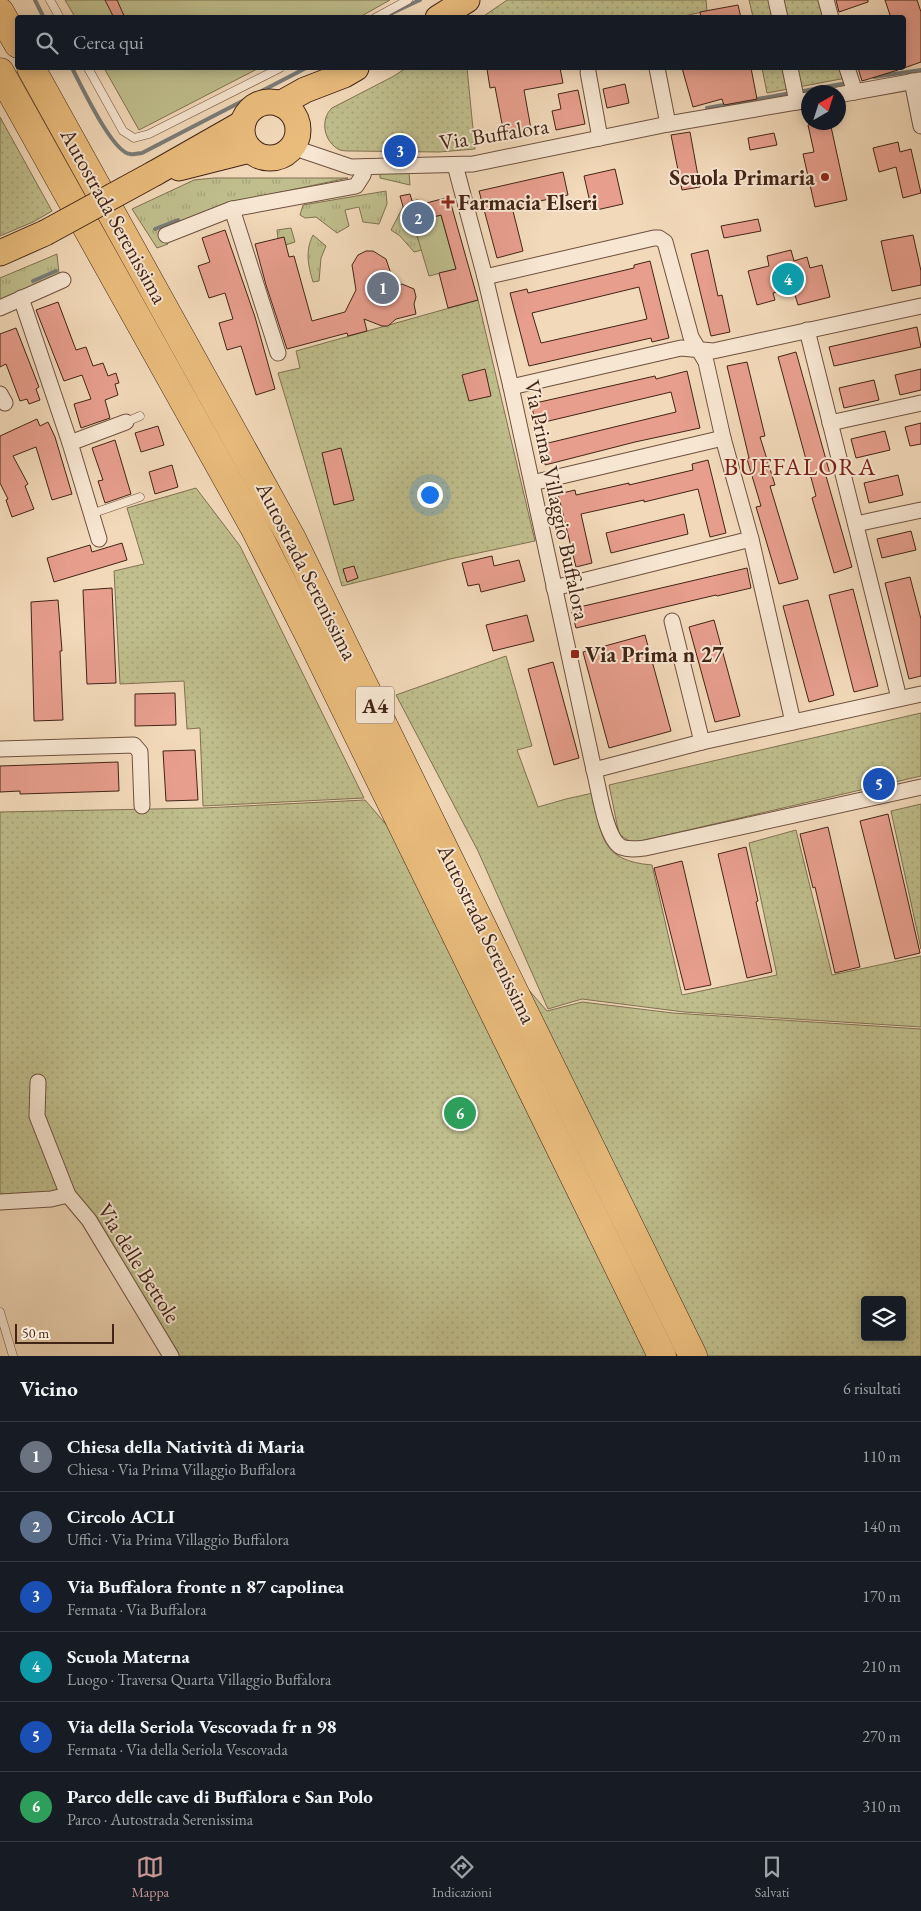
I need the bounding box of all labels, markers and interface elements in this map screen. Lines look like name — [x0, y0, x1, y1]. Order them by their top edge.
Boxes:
search box — [15, 15, 906, 70]
icon: search — [33, 29, 61, 57]
text: Cerca qui — [73, 30, 144, 55]
north arrow — [801, 85, 846, 130]
street label: Via Buffalora — [437, 111, 551, 157]
street label: Autostrada Serenissima — [53, 122, 174, 309]
pin: 3 — [384, 132, 416, 170]
place label: Scuola Primaria — [669, 163, 815, 192]
marker: Scuola Primaria — [819, 171, 831, 183]
place label: Farmacia Elseri — [458, 188, 598, 217]
marker: Farmacia Elseri — [442, 196, 454, 208]
pin: 2 — [402, 199, 434, 237]
pin: 4 — [772, 260, 804, 298]
pin: 1 — [367, 269, 399, 307]
street label: Via Prima Villaggio Buffalora — [517, 377, 597, 623]
district label: BUFFALORA — [724, 450, 876, 482]
street label: Autostrada Serenissima — [249, 476, 365, 665]
your location — [417, 482, 443, 508]
place label: Via Prima n 27 — [585, 640, 724, 669]
marker: Via Prima n 27 — [569, 648, 581, 660]
road number: A4 — [356, 686, 394, 724]
pin: 5 — [863, 765, 895, 803]
street label: Autostrada Serenissima — [431, 839, 543, 1029]
pin: 6 — [444, 1094, 476, 1132]
street label: Via delle Bettole — [91, 1198, 188, 1329]
map controls — [861, 1296, 906, 1341]
button: layers — [861, 1296, 906, 1341]
scale bar — [15, 1321, 114, 1344]
text: 50 m — [22, 1324, 49, 1342]
text: Vicino — [20, 1375, 78, 1402]
text: 6 risultati — [843, 1378, 901, 1399]
text: Chiesa della Natività di Maria — [67, 1434, 305, 1459]
text: 1 — [32, 1446, 40, 1467]
text: 110 m — [862, 1446, 901, 1467]
text: Chiesa · Via Prima Villaggio Buffalora — [67, 1459, 296, 1480]
text: Circolo ACLI — [67, 1504, 175, 1529]
text: 2 — [32, 1516, 40, 1537]
text: 140 m — [862, 1516, 901, 1537]
text: Uffici · Via Prima Villaggio Buffalora — [67, 1529, 289, 1550]
text: Via Buffalora fronte n 87 capolinea — [67, 1574, 344, 1599]
text: 3 — [32, 1586, 40, 1607]
text: 170 m — [862, 1586, 901, 1607]
text: Fermata · Via Buffalora — [67, 1599, 207, 1620]
text: Scuola Materna — [67, 1644, 190, 1669]
text: 4 — [32, 1656, 40, 1677]
text: 210 m — [862, 1656, 901, 1677]
text: Luogo · Traversa Quarta Villaggio Buffalora — [67, 1669, 332, 1690]
text: Via della Seriola Vescovada fr n 98 — [67, 1714, 337, 1739]
text: 5 — [32, 1726, 40, 1747]
text: 270 m — [862, 1726, 901, 1747]
text: Fermata · Via della Seriola Vescovada — [67, 1739, 288, 1760]
text: Parco delle cave di Buffalora e San Polo — [67, 1784, 373, 1809]
text: 6 — [32, 1796, 40, 1817]
text: 310 m — [862, 1796, 901, 1817]
text: Parco · Autostrada Serenissima — [67, 1809, 253, 1830]
tab: Mappa — [131, 1853, 169, 1901]
tab: Indicazioni — [432, 1853, 492, 1901]
tab: Salvati — [755, 1853, 790, 1901]

